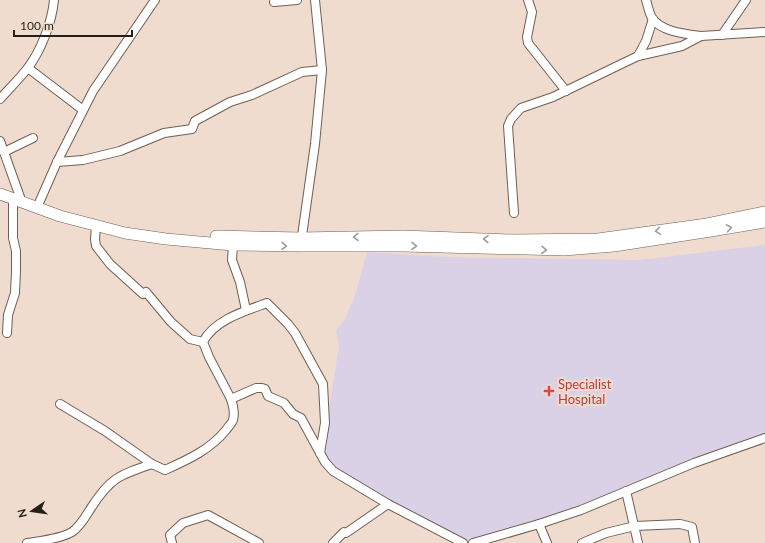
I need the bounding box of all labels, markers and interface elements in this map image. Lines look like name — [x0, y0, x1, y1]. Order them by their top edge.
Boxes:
scale bar — [14, 12, 132, 38]
text: 100 m — [20, 18, 54, 33]
one-way arrow — [726, 224, 732, 233]
one-way arrow — [655, 226, 661, 235]
one-way arrow — [353, 233, 359, 241]
one-way arrow — [483, 235, 489, 243]
one-way arrow — [281, 242, 287, 250]
one-way arrow — [411, 242, 417, 250]
one-way arrow — [541, 245, 547, 254]
place label: Specialist Hospital — [558, 376, 612, 407]
marker: Specialist Hospital — [543, 385, 555, 397]
north arrow — [12, 491, 52, 531]
text: N — [14, 508, 29, 519]

